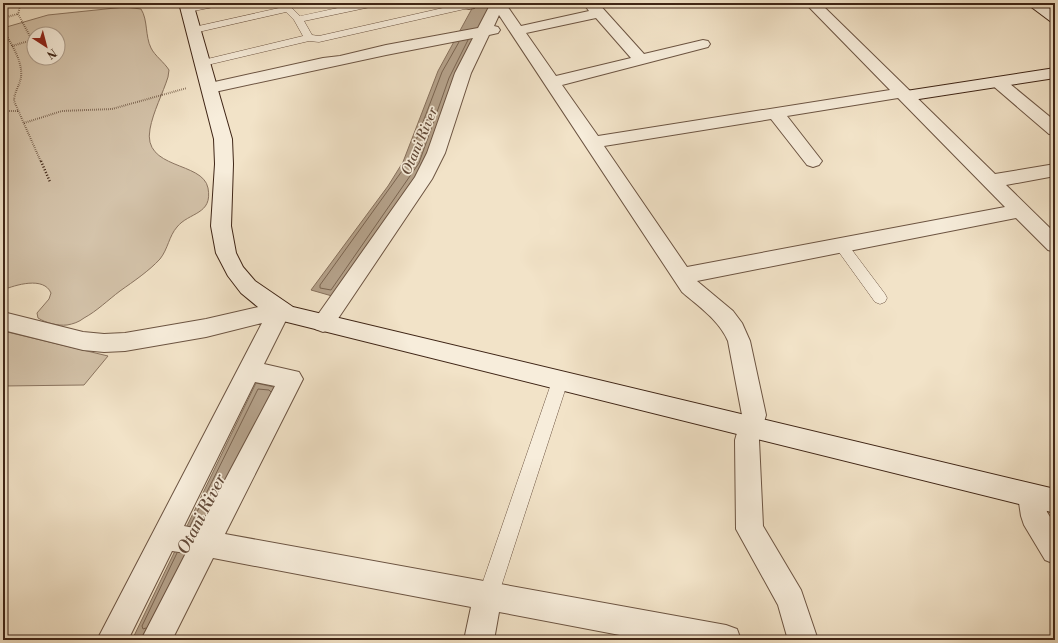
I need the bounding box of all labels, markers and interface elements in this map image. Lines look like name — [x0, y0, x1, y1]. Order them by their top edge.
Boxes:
north arrow — [26, 26, 66, 66]
text: N — [43, 45, 59, 62]
water label: Otani River — [398, 104, 443, 178]
water label: Otani River — [172, 470, 232, 558]

